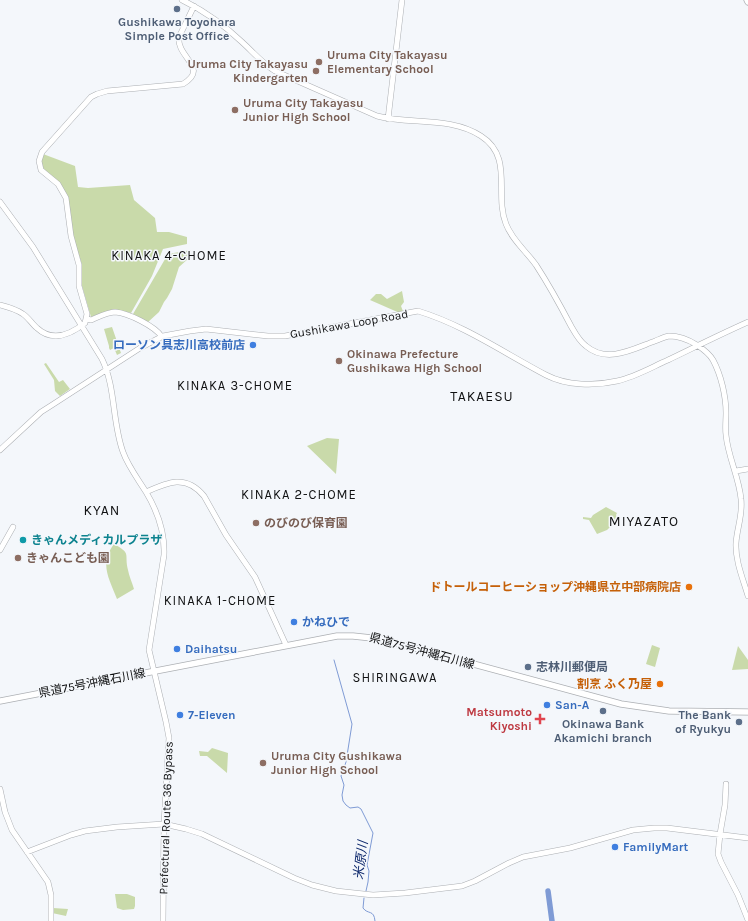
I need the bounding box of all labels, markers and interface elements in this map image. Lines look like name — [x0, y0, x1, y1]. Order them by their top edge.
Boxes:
marker: Gushikawa Toyohara Simple Post Office — [172, 4, 182, 14]
place label: Gushikawa Toyohara Simple Post Office — [118, 15, 236, 43]
place label: Uruma City Takayasu Elementary School — [327, 48, 448, 76]
place label: Uruma City Takayasu Kindergarten — [187, 57, 308, 85]
marker: Uruma City Takayasu Elementary School — [314, 57, 324, 67]
marker: Uruma City Takayasu Kindergarten — [311, 66, 321, 76]
place label: Uruma City Takayasu Junior High School — [243, 96, 364, 124]
marker: Uruma City Takayasu Junior High School — [230, 105, 240, 115]
district label: KINAKA 4-CHOME — [111, 248, 227, 263]
street label: Gushikawa Loop Road — [289, 307, 409, 341]
place label: ローソン具志川高校前店 — [113, 338, 245, 352]
marker: ローソン具志川高校前店 — [248, 340, 258, 350]
place label: Okinawa Prefecture Gushikawa High School — [347, 347, 482, 375]
marker: Okinawa Prefecture Gushikawa High School — [334, 356, 344, 366]
district label: KINAKA 3-CHOME — [177, 378, 293, 393]
district label: TAKAESU — [450, 388, 514, 405]
district label: KINAKA 2-CHOME — [241, 487, 357, 502]
district label: KYAN — [84, 502, 120, 519]
district label: MIYAZATO — [609, 513, 679, 530]
place label: のびのび保育園 — [264, 516, 348, 530]
marker: のびのび保育園 — [251, 518, 261, 528]
place label: きゃんメディカルプラザ — [31, 533, 162, 547]
marker: きゃんメディカルプラザ — [18, 535, 28, 545]
place label: きゃんこども園 — [26, 551, 110, 565]
marker: きゃんこども園 — [13, 553, 23, 563]
place label: ドトールコーヒーショップ沖縄県立中部病院店 — [429, 580, 681, 594]
marker: ドトールコーヒーショップ沖縄県立中部病院店 — [684, 582, 694, 592]
district label: KINAKA 1-CHOME — [164, 593, 276, 608]
place label: かねひで — [302, 615, 350, 629]
marker: かねひで — [289, 617, 299, 627]
street label: 県道75号沖縄石川線 — [368, 630, 476, 672]
place label: Daihatsu — [185, 642, 237, 656]
marker: Daihatsu — [172, 644, 182, 654]
place label: 志林川郵便局 — [536, 660, 608, 674]
marker: 志林川郵便局 — [523, 662, 533, 672]
street label: 県道75号沖縄石川線 — [37, 666, 147, 700]
district label: SHIRINGAWA — [353, 670, 437, 685]
place label: 割烹 ふく乃屋 — [577, 677, 652, 691]
marker: 割烹 ふく乃屋 — [655, 679, 665, 689]
place label: San-A — [555, 698, 590, 712]
marker: San-A — [542, 700, 552, 710]
place label: Matsumoto Kiyoshi — [466, 705, 532, 733]
marker: Okinawa Bank Akamichi branch — [598, 706, 608, 716]
place label: 7-Eleven — [188, 708, 236, 722]
place label: The Bank of Ryukyu — [675, 708, 731, 736]
marker: 7-Eleven — [175, 710, 185, 720]
marker: Matsumoto Kiyoshi — [535, 714, 545, 724]
place label: Okinawa Bank Akamichi branch — [554, 717, 652, 745]
marker: The Bank of Ryukyu — [734, 717, 744, 727]
street label: Prefectural Route 36 Bypass — [156, 741, 176, 895]
place label: Uruma City Gushikawa Junior High School — [271, 749, 402, 777]
marker: Uruma City Gushikawa Junior High School — [258, 758, 268, 768]
water label: 米原川 — [351, 838, 371, 880]
place label: FamilyMart — [623, 840, 689, 854]
marker: FamilyMart — [610, 842, 620, 852]

